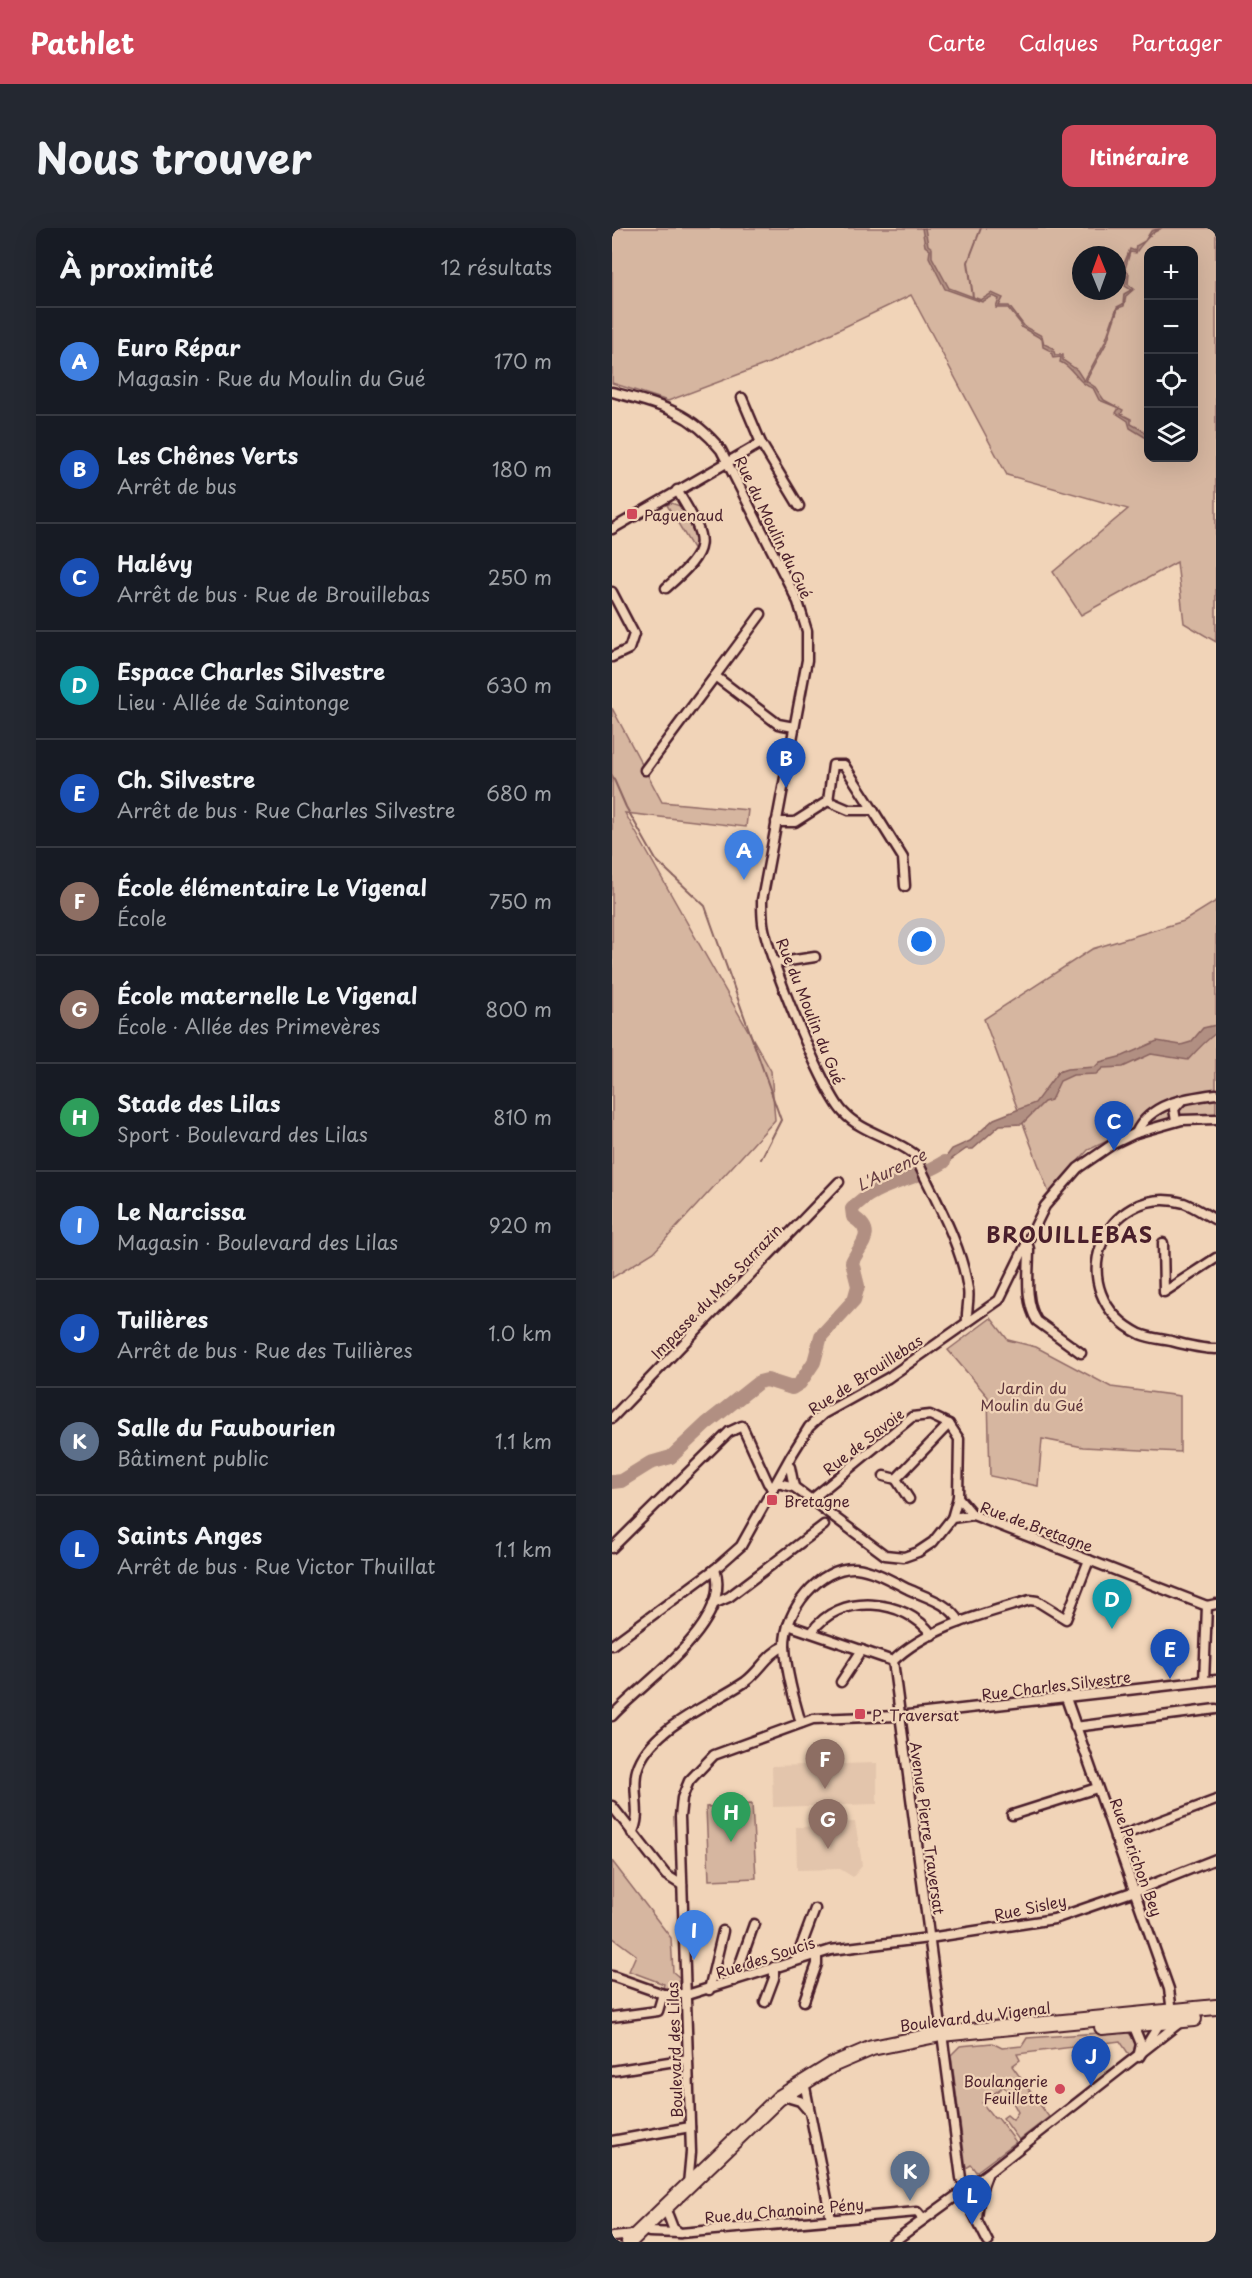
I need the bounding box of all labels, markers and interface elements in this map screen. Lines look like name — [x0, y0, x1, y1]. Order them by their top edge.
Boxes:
text: Pathlet — [30, 21, 134, 64]
text: Carte — [928, 26, 986, 58]
text: Calques — [1019, 26, 1098, 58]
text: Partager — [1131, 26, 1222, 58]
text: Nous trouver — [36, 125, 312, 188]
button: Itinéraire — [1062, 125, 1216, 187]
north arrow — [1072, 246, 1126, 300]
map controls — [1144, 246, 1198, 462]
button: + — [1144, 246, 1198, 300]
text: À proximité — [60, 248, 214, 287]
text: 12 résultats — [440, 252, 552, 282]
button: − — [1144, 300, 1198, 354]
text: Euro Répar — [117, 330, 240, 363]
text: A — [72, 346, 87, 376]
text: 170 m — [494, 346, 552, 376]
button: locate — [1144, 354, 1198, 408]
text: Magasin · Rue du Moulin du Gué — [117, 363, 426, 393]
button: layers — [1144, 408, 1198, 462]
text: Les Chênes Verts — [117, 438, 298, 471]
street label: Rue du Moulin du Gué — [729, 452, 819, 602]
text: B — [73, 454, 86, 484]
text: 180 m — [492, 454, 552, 484]
text: Arrêt de bus — [117, 471, 237, 501]
place label: Paguenaud — [644, 503, 723, 526]
marker: Paguenaud — [625, 507, 639, 521]
text: Halévy — [117, 546, 193, 579]
text: C — [72, 562, 87, 592]
text: 250 m — [488, 562, 552, 592]
text: Arrêt de bus · Rue de Brouillebas — [117, 579, 430, 609]
text: Espace Charles Silvestre — [117, 654, 385, 687]
text: D — [72, 670, 87, 700]
text: 630 m — [486, 670, 552, 700]
text: Lieu · Allée de Saintonge — [117, 687, 350, 717]
pin: B — [766, 738, 806, 788]
text: Ch. Silvestre — [117, 762, 255, 795]
text: E — [73, 778, 86, 808]
text: 680 m — [486, 778, 552, 808]
text: Arrêt de bus · Rue Charles Silvestre — [117, 795, 455, 825]
pin: A — [724, 830, 764, 880]
text: École élémentaire Le Vigenal — [117, 870, 427, 903]
text: F — [74, 886, 85, 916]
text: 750 m — [489, 886, 552, 916]
text: École — [117, 903, 167, 933]
your location — [907, 927, 936, 956]
street label: Rue du Moulin du Gué — [771, 934, 851, 1088]
text: École maternelle Le Vigenal — [117, 978, 417, 1011]
text: G — [71, 994, 88, 1024]
text: 800 m — [485, 994, 552, 1024]
text: École · Allée des Primevères — [117, 1011, 380, 1041]
text: Stade des Lilas — [117, 1086, 280, 1119]
text: H — [72, 1102, 87, 1132]
text: 810 m — [493, 1102, 552, 1132]
pin: C — [1094, 1102, 1134, 1151]
text: Sport · Boulevard des Lilas — [117, 1119, 368, 1149]
water label: L'Aurence — [852, 1141, 931, 1196]
text: Le Narcissa — [117, 1194, 246, 1227]
text: I — [76, 1210, 83, 1240]
text: 920 m — [489, 1210, 552, 1240]
street label: Impasse du Mas Sarrazin — [645, 1218, 787, 1364]
district label: BROUILLEBAS — [986, 1218, 1154, 1250]
text: Magasin · Boulevard des Lilas — [117, 1227, 398, 1257]
text: Tuilières — [117, 1302, 208, 1335]
text: J — [73, 1318, 86, 1348]
text: 1.0 km — [488, 1318, 552, 1348]
street label: Rue de Brouillebas — [803, 1328, 927, 1420]
text: Arrêt de bus · Rue des Tuilières — [117, 1335, 413, 1365]
park label: Jardin du Moulin du Gué — [980, 1376, 1084, 1416]
street label: Rue de Savoie — [817, 1402, 909, 1480]
text: Salle du Faubourien — [117, 1410, 336, 1443]
text: K — [72, 1426, 87, 1456]
text: 1.1 km — [495, 1426, 552, 1456]
text: Bâtiment public — [117, 1443, 269, 1473]
place label: Bretagne — [784, 1489, 850, 1512]
marker: Bretagne — [765, 1493, 779, 1507]
street label: Rue de Bretagne — [977, 1495, 1097, 1557]
text: Saints Anges — [117, 1518, 262, 1551]
text: L — [74, 1534, 85, 1564]
text: 1.1 km — [495, 1534, 552, 1564]
text: Arrêt de bus · Rue Victor Thuillat — [117, 1551, 435, 1581]
pin: D — [1092, 1580, 1132, 1629]
pin: E — [1150, 1630, 1190, 1679]
street label: Rue Charles Silvestre — [980, 1664, 1132, 1706]
place label: P. Traversat — [872, 1703, 959, 1726]
marker: P. Traversat — [853, 1707, 867, 1721]
pin: F — [806, 1740, 844, 1789]
street label: Avenue Pierre Traversat — [904, 1740, 952, 1916]
pin: H — [712, 1792, 750, 1842]
street label: Rue Perichon Bey — [1105, 1795, 1169, 1919]
pin: G — [808, 1800, 848, 1849]
street label: Rue Sisley — [992, 1888, 1068, 1926]
pin: I — [674, 1910, 713, 1960]
street label: Rue des Soucis — [712, 1930, 818, 1984]
street label: Boulevard des Lilas — [660, 1981, 688, 2118]
street label: Boulevard du Vigenal — [898, 1995, 1052, 2037]
pin: J — [1072, 2036, 1110, 2086]
place label: Boulangerie Feuillette — [963, 2069, 1048, 2109]
marker: Boulangerie Feuillette — [1053, 2082, 1067, 2096]
pin: K — [890, 2152, 930, 2201]
pin: L — [952, 2176, 992, 2225]
street label: Rue du Chanoine Pény — [703, 2192, 865, 2228]

